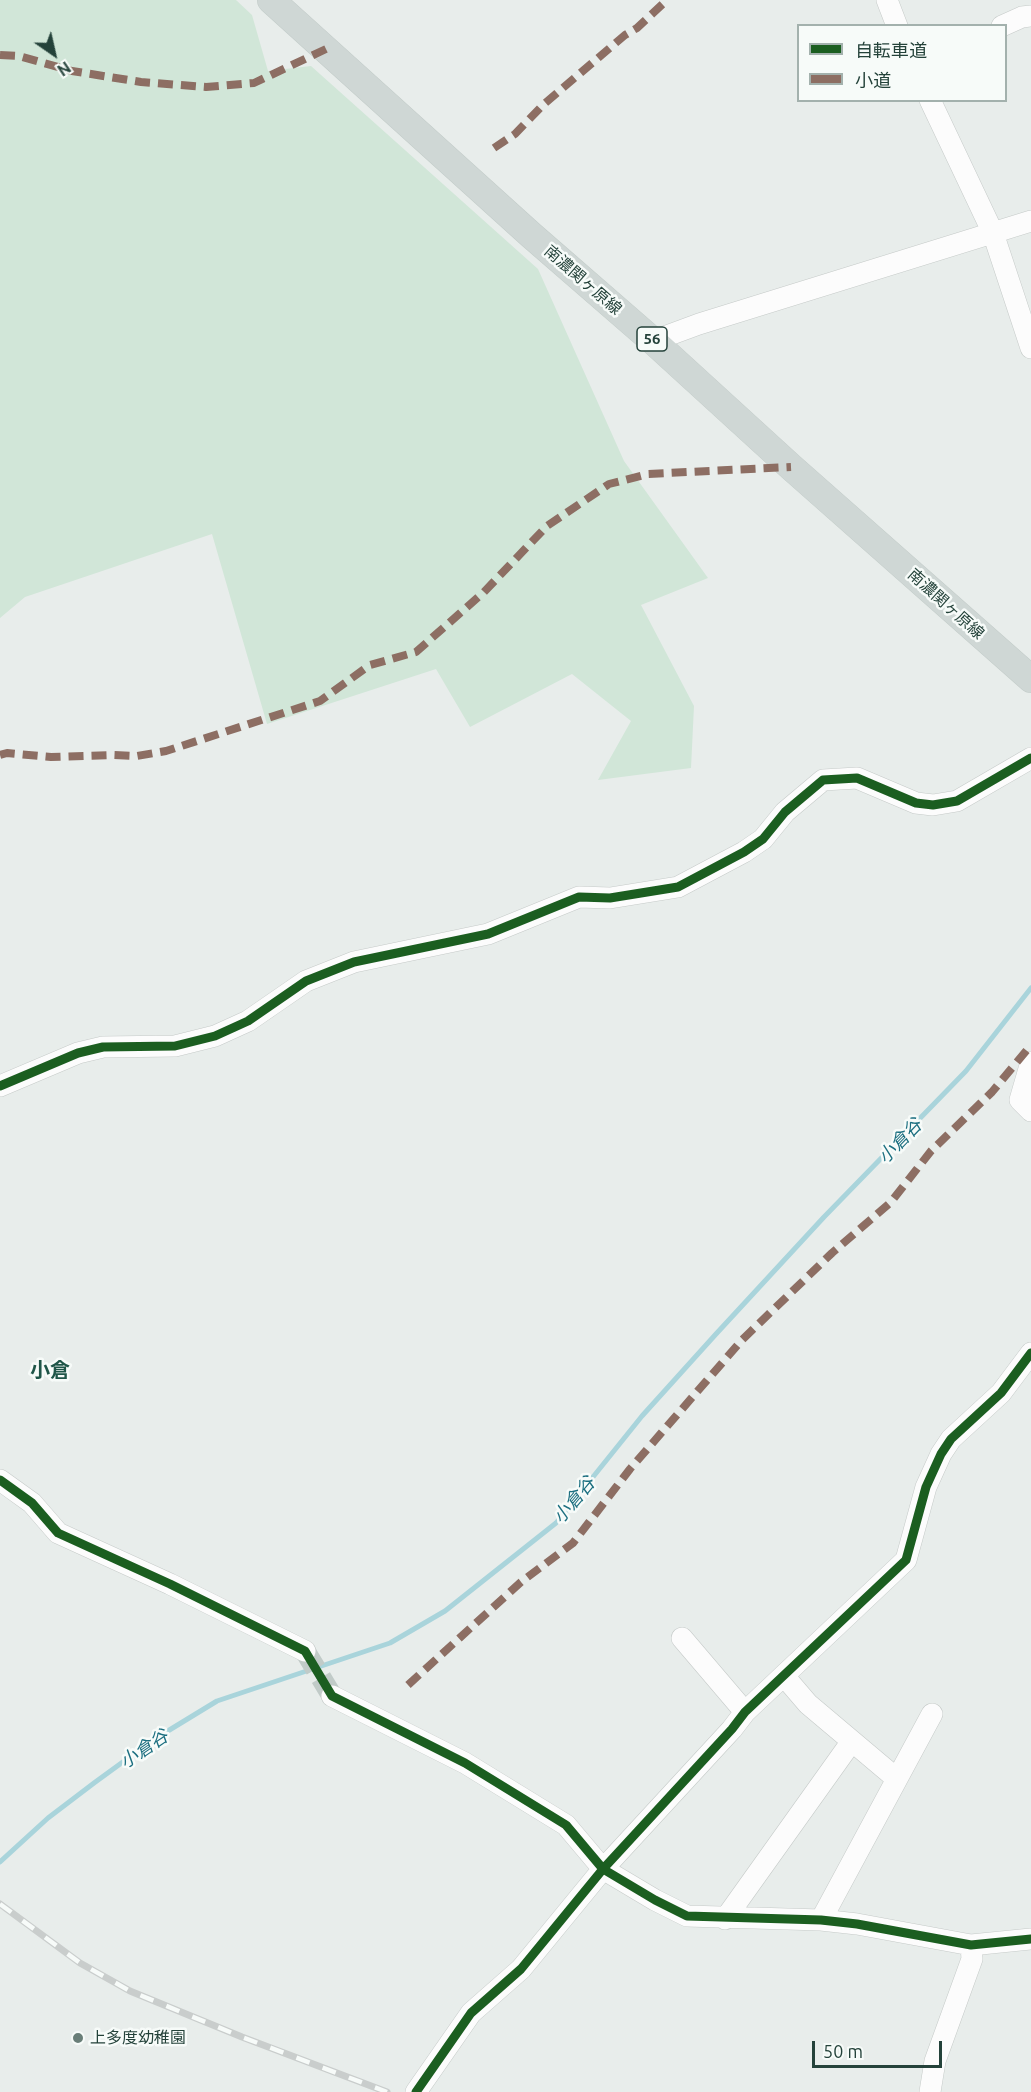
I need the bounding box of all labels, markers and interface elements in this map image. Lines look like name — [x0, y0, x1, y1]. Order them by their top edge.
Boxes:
north arrow — [24, 24, 84, 84]
legend — [797, 24, 1007, 102]
text: 自転車道 — [855, 40, 927, 60]
text: N — [54, 58, 74, 80]
text: 小道 — [855, 70, 891, 90]
street label: 南濃関ヶ原線 — [540, 241, 626, 319]
road number: 56 — [637, 327, 667, 351]
street label: 南濃関ヶ原線 — [904, 565, 988, 643]
water label: 小倉谷 — [873, 1114, 927, 1168]
district label: 小倉 — [30, 1358, 70, 1382]
water label: 小倉谷 — [548, 1472, 600, 1528]
water label: 小倉谷 — [116, 1725, 172, 1773]
place label: 上多度幼稚園 — [90, 2028, 186, 2048]
scale bar — [815, 2029, 946, 2067]
marker: 上多度幼稚園 — [71, 2031, 85, 2045]
text: 50 m — [823, 2041, 863, 2061]

